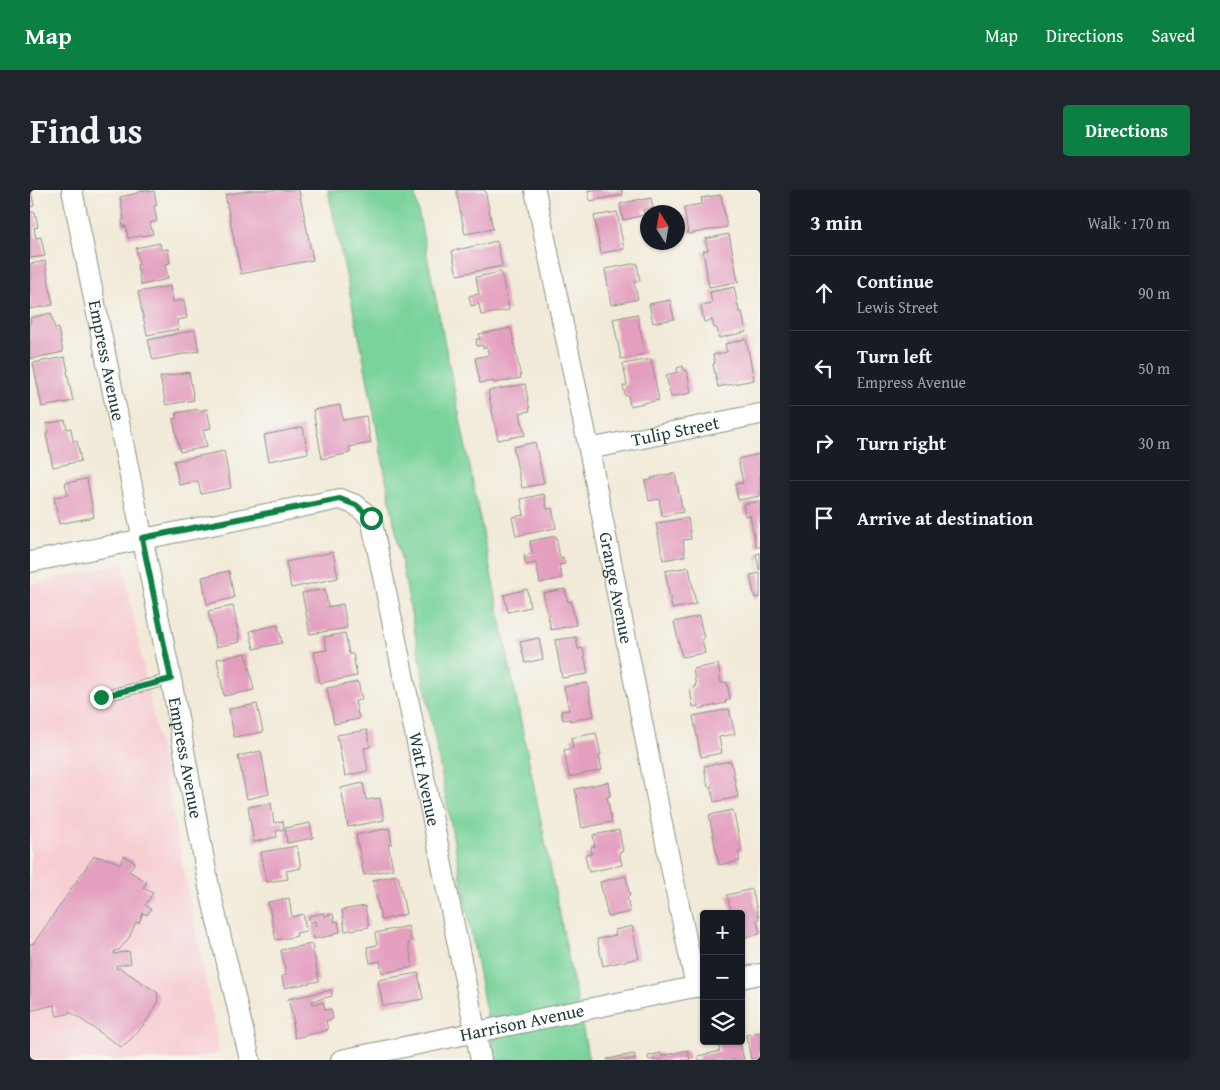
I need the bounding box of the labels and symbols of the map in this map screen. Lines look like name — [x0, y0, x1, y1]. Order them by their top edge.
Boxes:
north arrow — [640, 205, 685, 250]
street label: Empress Avenue — [82, 298, 132, 423]
street label: Tulip Street — [629, 409, 722, 453]
route start — [360, 507, 383, 530]
street label: Grange Avenue — [592, 530, 641, 646]
route end — [90, 686, 113, 709]
street label: Empress Avenue — [162, 695, 210, 821]
street label: Watt Avenue — [402, 730, 448, 829]
street label: Harrison Avenue — [458, 996, 587, 1048]

